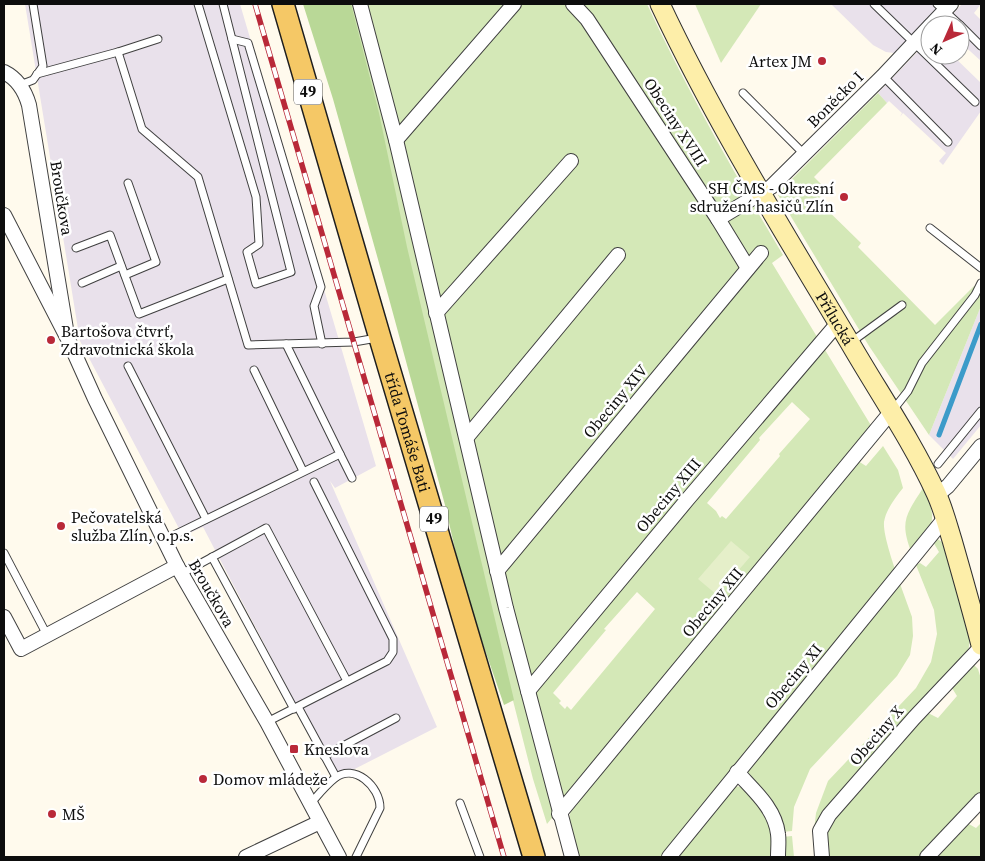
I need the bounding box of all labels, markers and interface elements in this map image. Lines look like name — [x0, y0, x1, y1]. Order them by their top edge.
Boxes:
north arrow — [920, 15, 970, 65]
text: N — [925, 39, 946, 60]
place label: Artex JM — [748, 50, 812, 72]
marker: Artex JM — [816, 55, 828, 67]
street label: Boněcko I — [802, 66, 868, 132]
street label: Obeciny XVIII — [639, 73, 713, 171]
road number: 49 — [294, 80, 322, 104]
street label: Broučkova — [45, 159, 79, 238]
place label: SH ČMS - Okresní sdružení hasičů Zlín — [690, 177, 834, 217]
marker: SH ČMS - Okresní sdružení hasičů Zlín — [838, 191, 850, 203]
street label: Přílucká — [811, 287, 860, 350]
place label: Bartošova čtvrť, Zdravotnická škola — [61, 320, 195, 360]
marker: Bartošova čtvrť, Zdravotnická škola — [45, 334, 57, 346]
street label: Obeciny XIV — [578, 359, 652, 442]
street label: třída Tomáše Bati — [380, 369, 436, 495]
street label: Obeciny XIII — [630, 453, 706, 537]
place label: Pečovatelská služba Zlín, o.p.s. — [71, 506, 194, 546]
road number: 49 — [420, 506, 448, 532]
marker: Pečovatelská služba Zlín, o.p.s. — [55, 520, 67, 532]
street label: Broučkova — [184, 555, 241, 632]
street label: Obeciny XII — [676, 562, 748, 641]
street label: Obeciny XI — [759, 639, 827, 713]
street label: Obeciny X — [844, 700, 909, 770]
place label: Kneslova — [304, 738, 370, 760]
marker: Kneslova — [288, 743, 300, 755]
place label: Domov mládeže — [213, 768, 328, 790]
marker: Domov mládeže — [197, 773, 209, 785]
place label: MŠ — [62, 803, 85, 825]
marker: MŠ — [46, 808, 58, 820]

